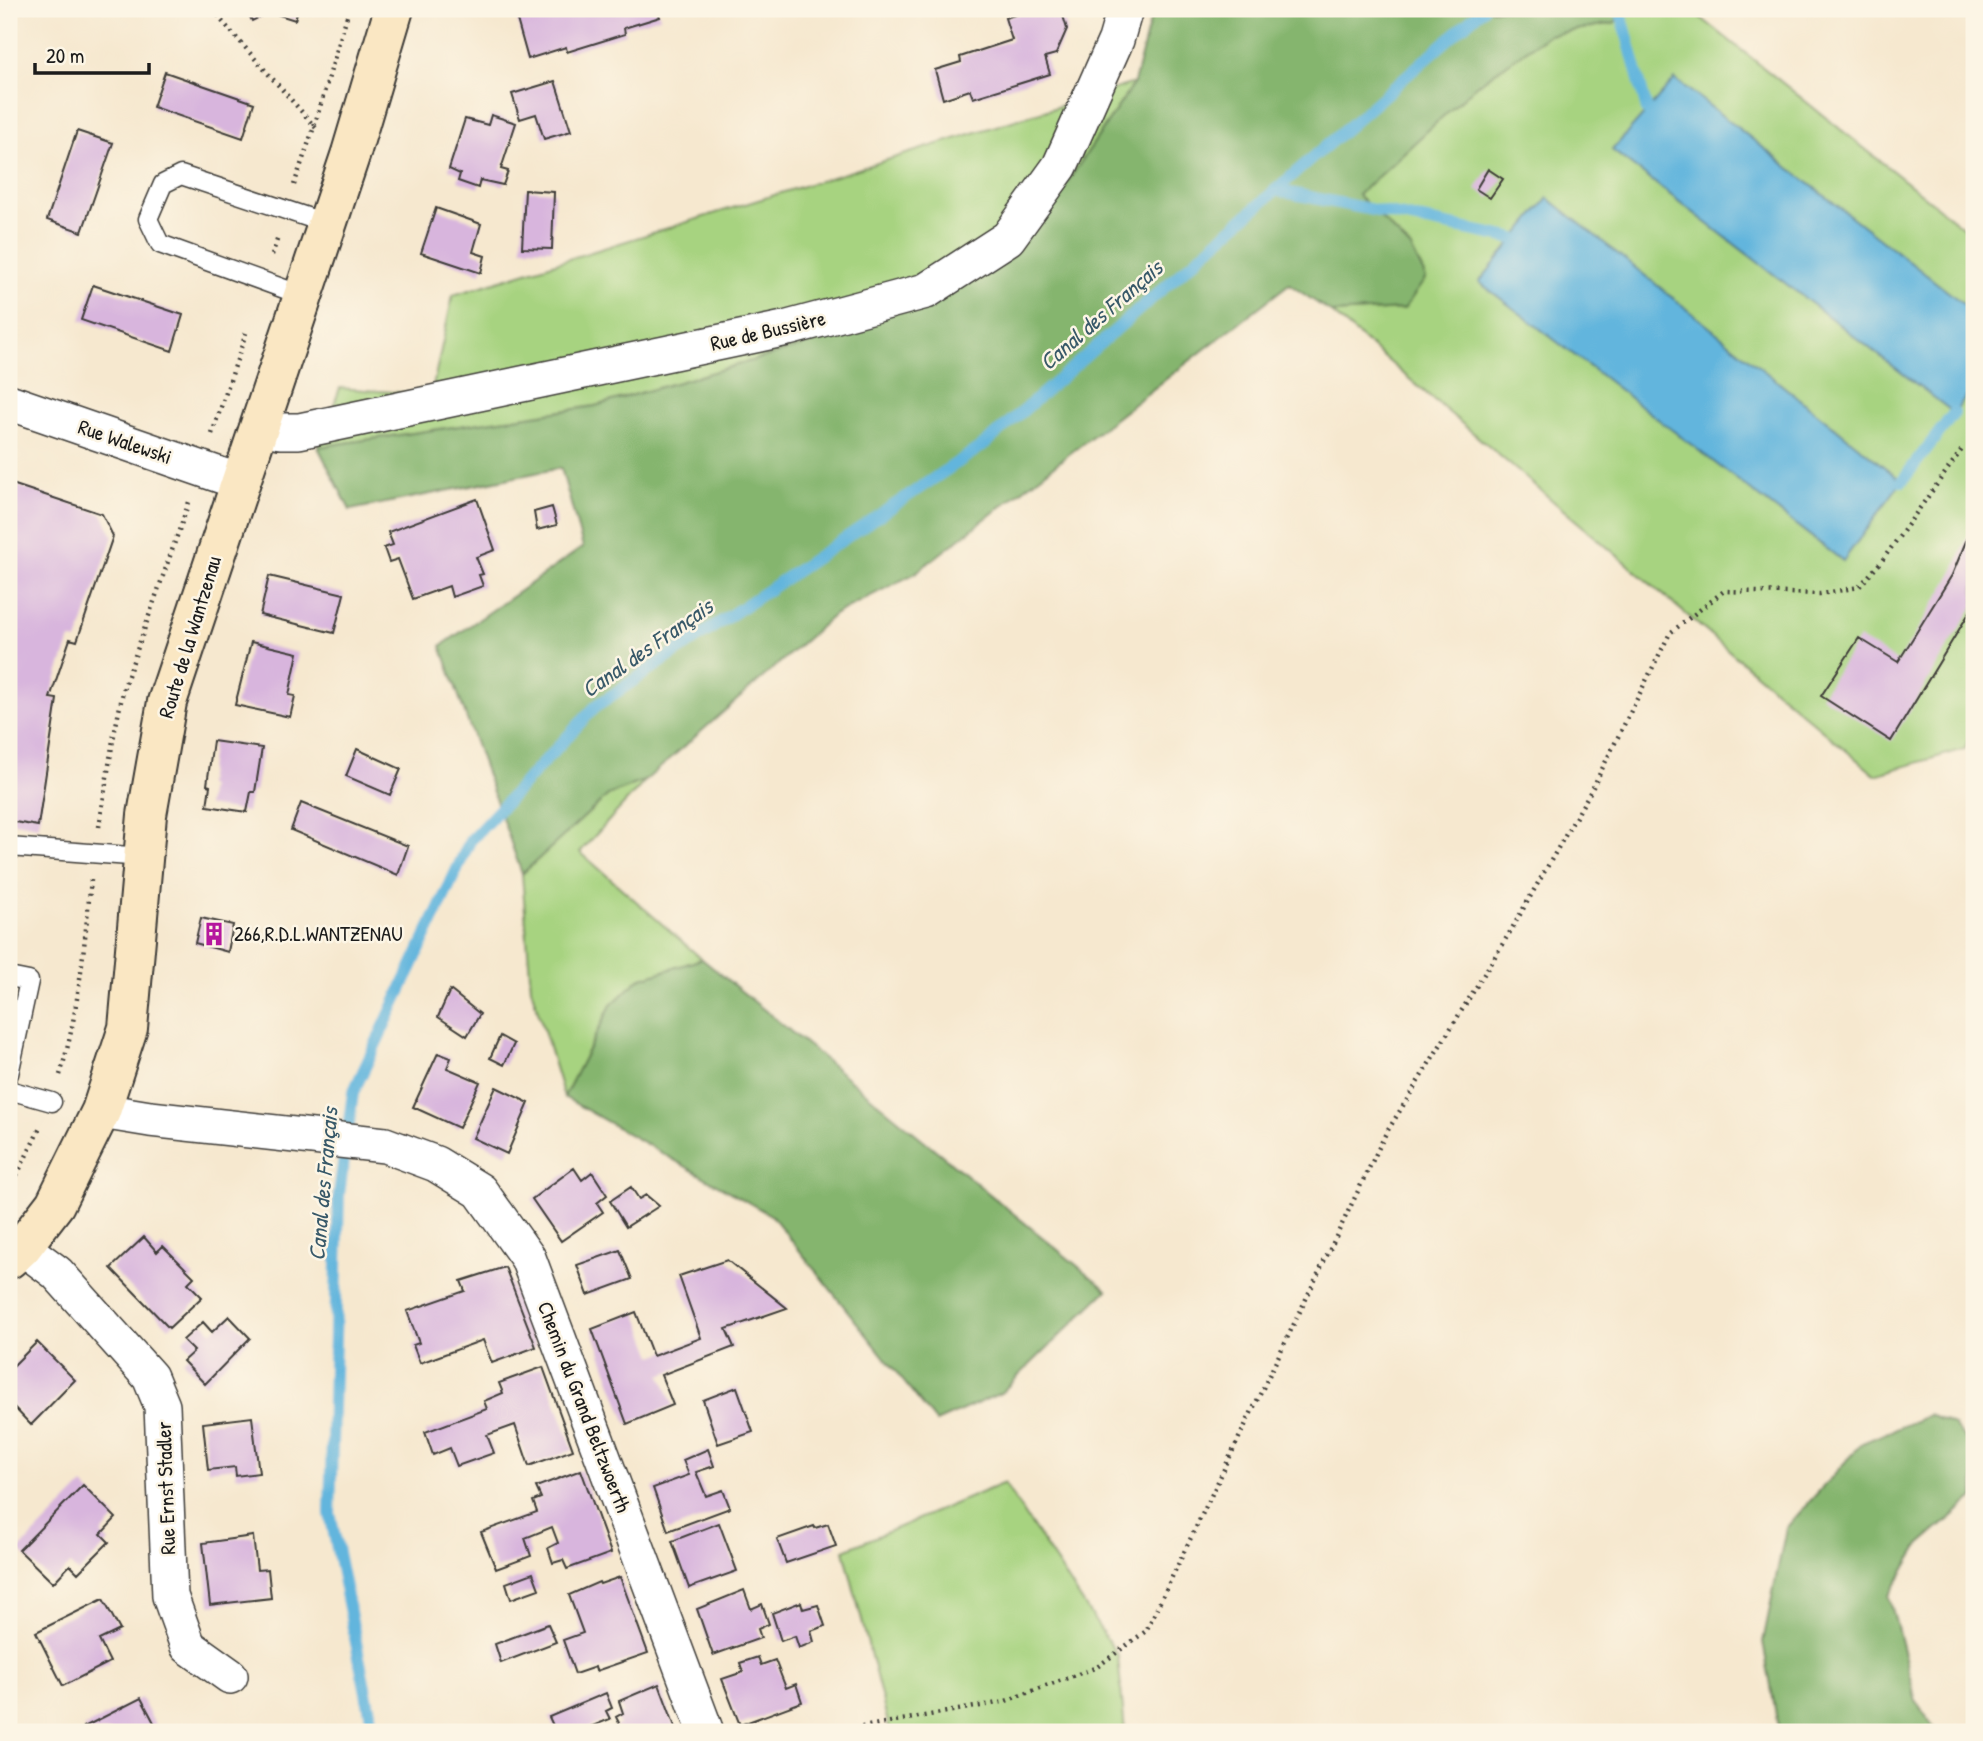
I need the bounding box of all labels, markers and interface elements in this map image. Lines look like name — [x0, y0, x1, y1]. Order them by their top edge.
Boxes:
scale bar — [35, 32, 149, 76]
text: 20 m — [46, 41, 84, 70]
water label: Canal des Français — [1033, 251, 1170, 377]
street label: Rue de Bussière — [708, 303, 828, 358]
street label: Rue Walewski — [74, 412, 176, 471]
street label: Route de la Wantzenau — [151, 552, 228, 722]
water label: Canal des Français — [575, 590, 720, 704]
place label: 266,R.D.L.WANTZENAU — [234, 919, 403, 948]
building icon: 266,R.D.L.WANTZENAU — [200, 920, 228, 948]
water label: Canal des Français — [300, 1104, 345, 1262]
street label: Chemin du Grand Beltzwoerth — [531, 1297, 638, 1517]
street label: Rue Ernst Stadler — [149, 1421, 182, 1555]

